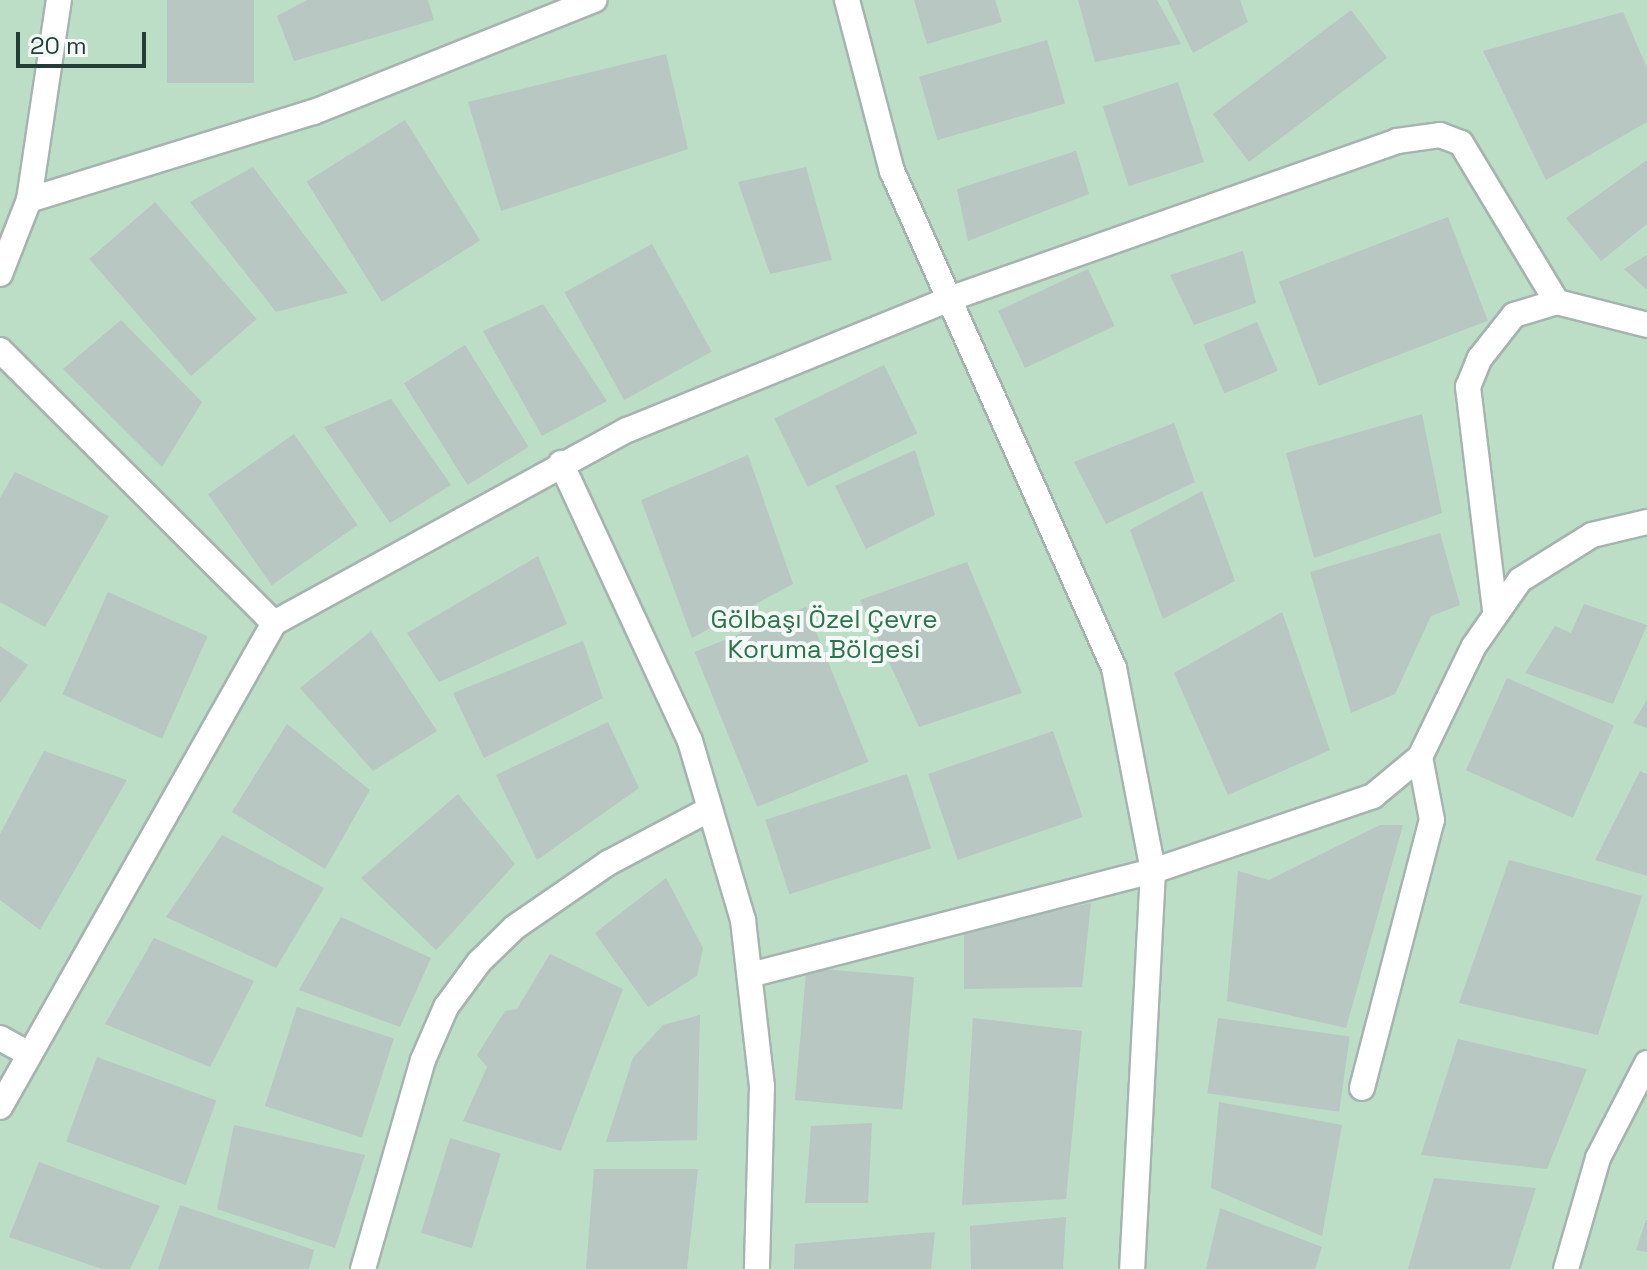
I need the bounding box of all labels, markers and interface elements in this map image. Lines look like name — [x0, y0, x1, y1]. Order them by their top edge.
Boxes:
scale bar — [20, 16, 150, 66]
text: 20 m — [30, 30, 87, 61]
park label: Gölbaşı Özel Çevre Koruma Bölgesi — [710, 604, 938, 666]

